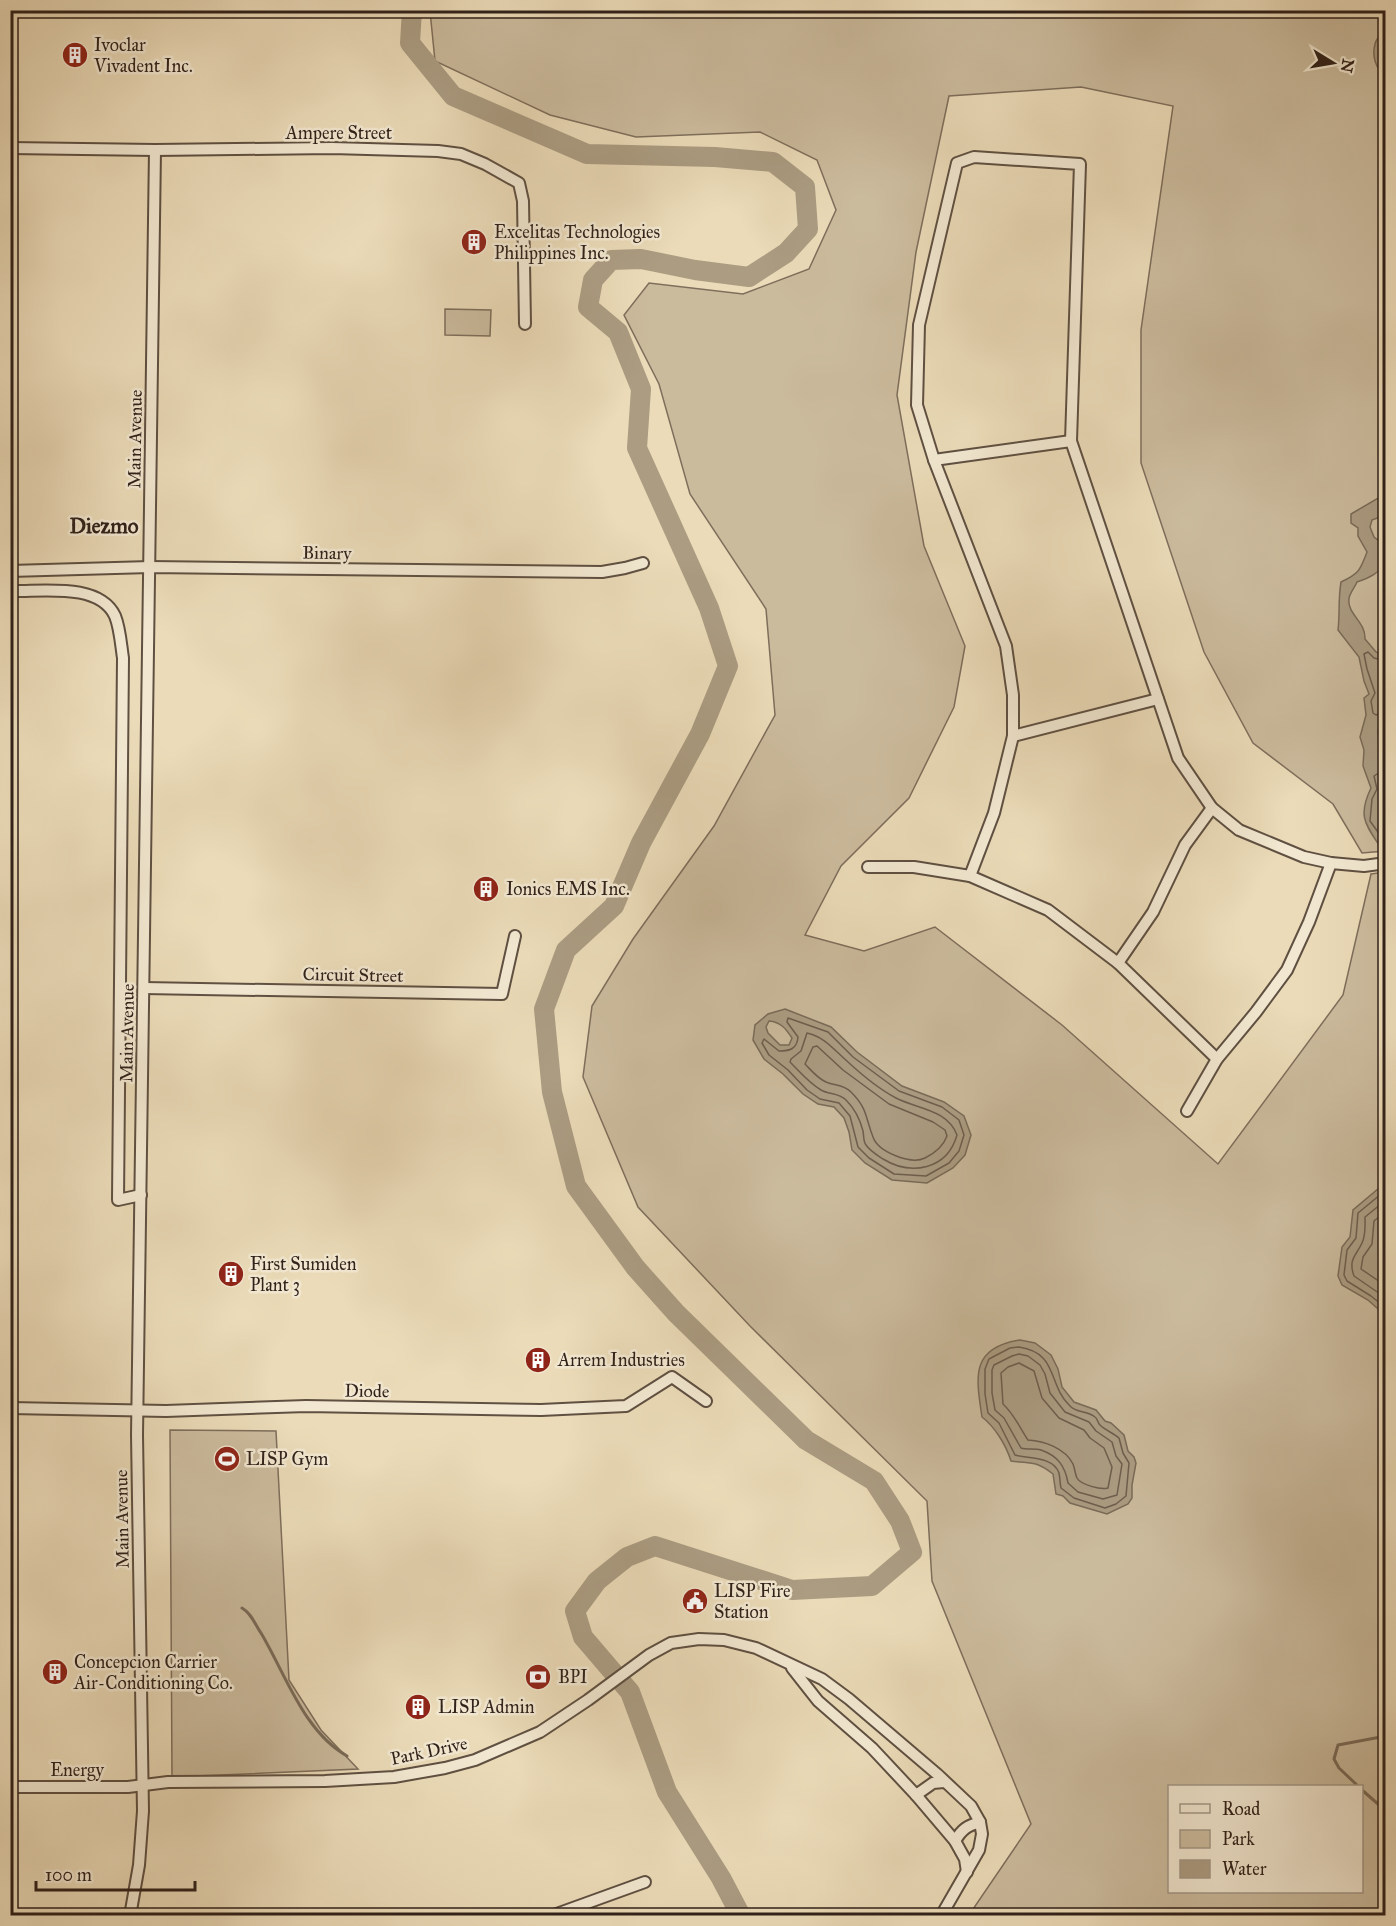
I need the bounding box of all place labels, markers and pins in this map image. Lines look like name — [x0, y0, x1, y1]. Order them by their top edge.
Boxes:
place label: Ivoclar Vivadent Inc. — [93, 34, 193, 77]
building icon: Ivoclar Vivadent Inc. — [60, 40, 90, 70]
place label: Excelitas Technologies Philippines Inc. — [494, 221, 660, 264]
building icon: Excelitas Technologies Philippines Inc. — [459, 227, 489, 257]
building icon: Ionics EMS Inc. — [471, 874, 501, 904]
place label: Ionics EMS Inc. — [506, 878, 630, 900]
place label: First Sumiden Plant 3 — [250, 1253, 357, 1296]
building icon: First Sumiden Plant 3 — [216, 1259, 246, 1289]
building icon: Arrem Industries — [523, 1345, 553, 1375]
place label: Arrem Industries — [557, 1349, 685, 1371]
sports icon: LISP Gym — [212, 1444, 242, 1474]
place label: LISP Gym — [246, 1448, 328, 1470]
place label: LISP Fire Station — [714, 1580, 790, 1623]
public building icon: LISP Fire Station — [680, 1586, 710, 1616]
place label: Concepcion Carrier Air-Conditioning Co. — [73, 1651, 233, 1695]
building icon: Concepcion Carrier Air-Conditioning Co. — [40, 1657, 70, 1687]
bank icon: BPI — [523, 1662, 553, 1692]
place label: BPI — [558, 1666, 588, 1688]
building icon: LISP Admin — [403, 1692, 433, 1722]
place label: LISP Admin — [438, 1696, 535, 1718]

